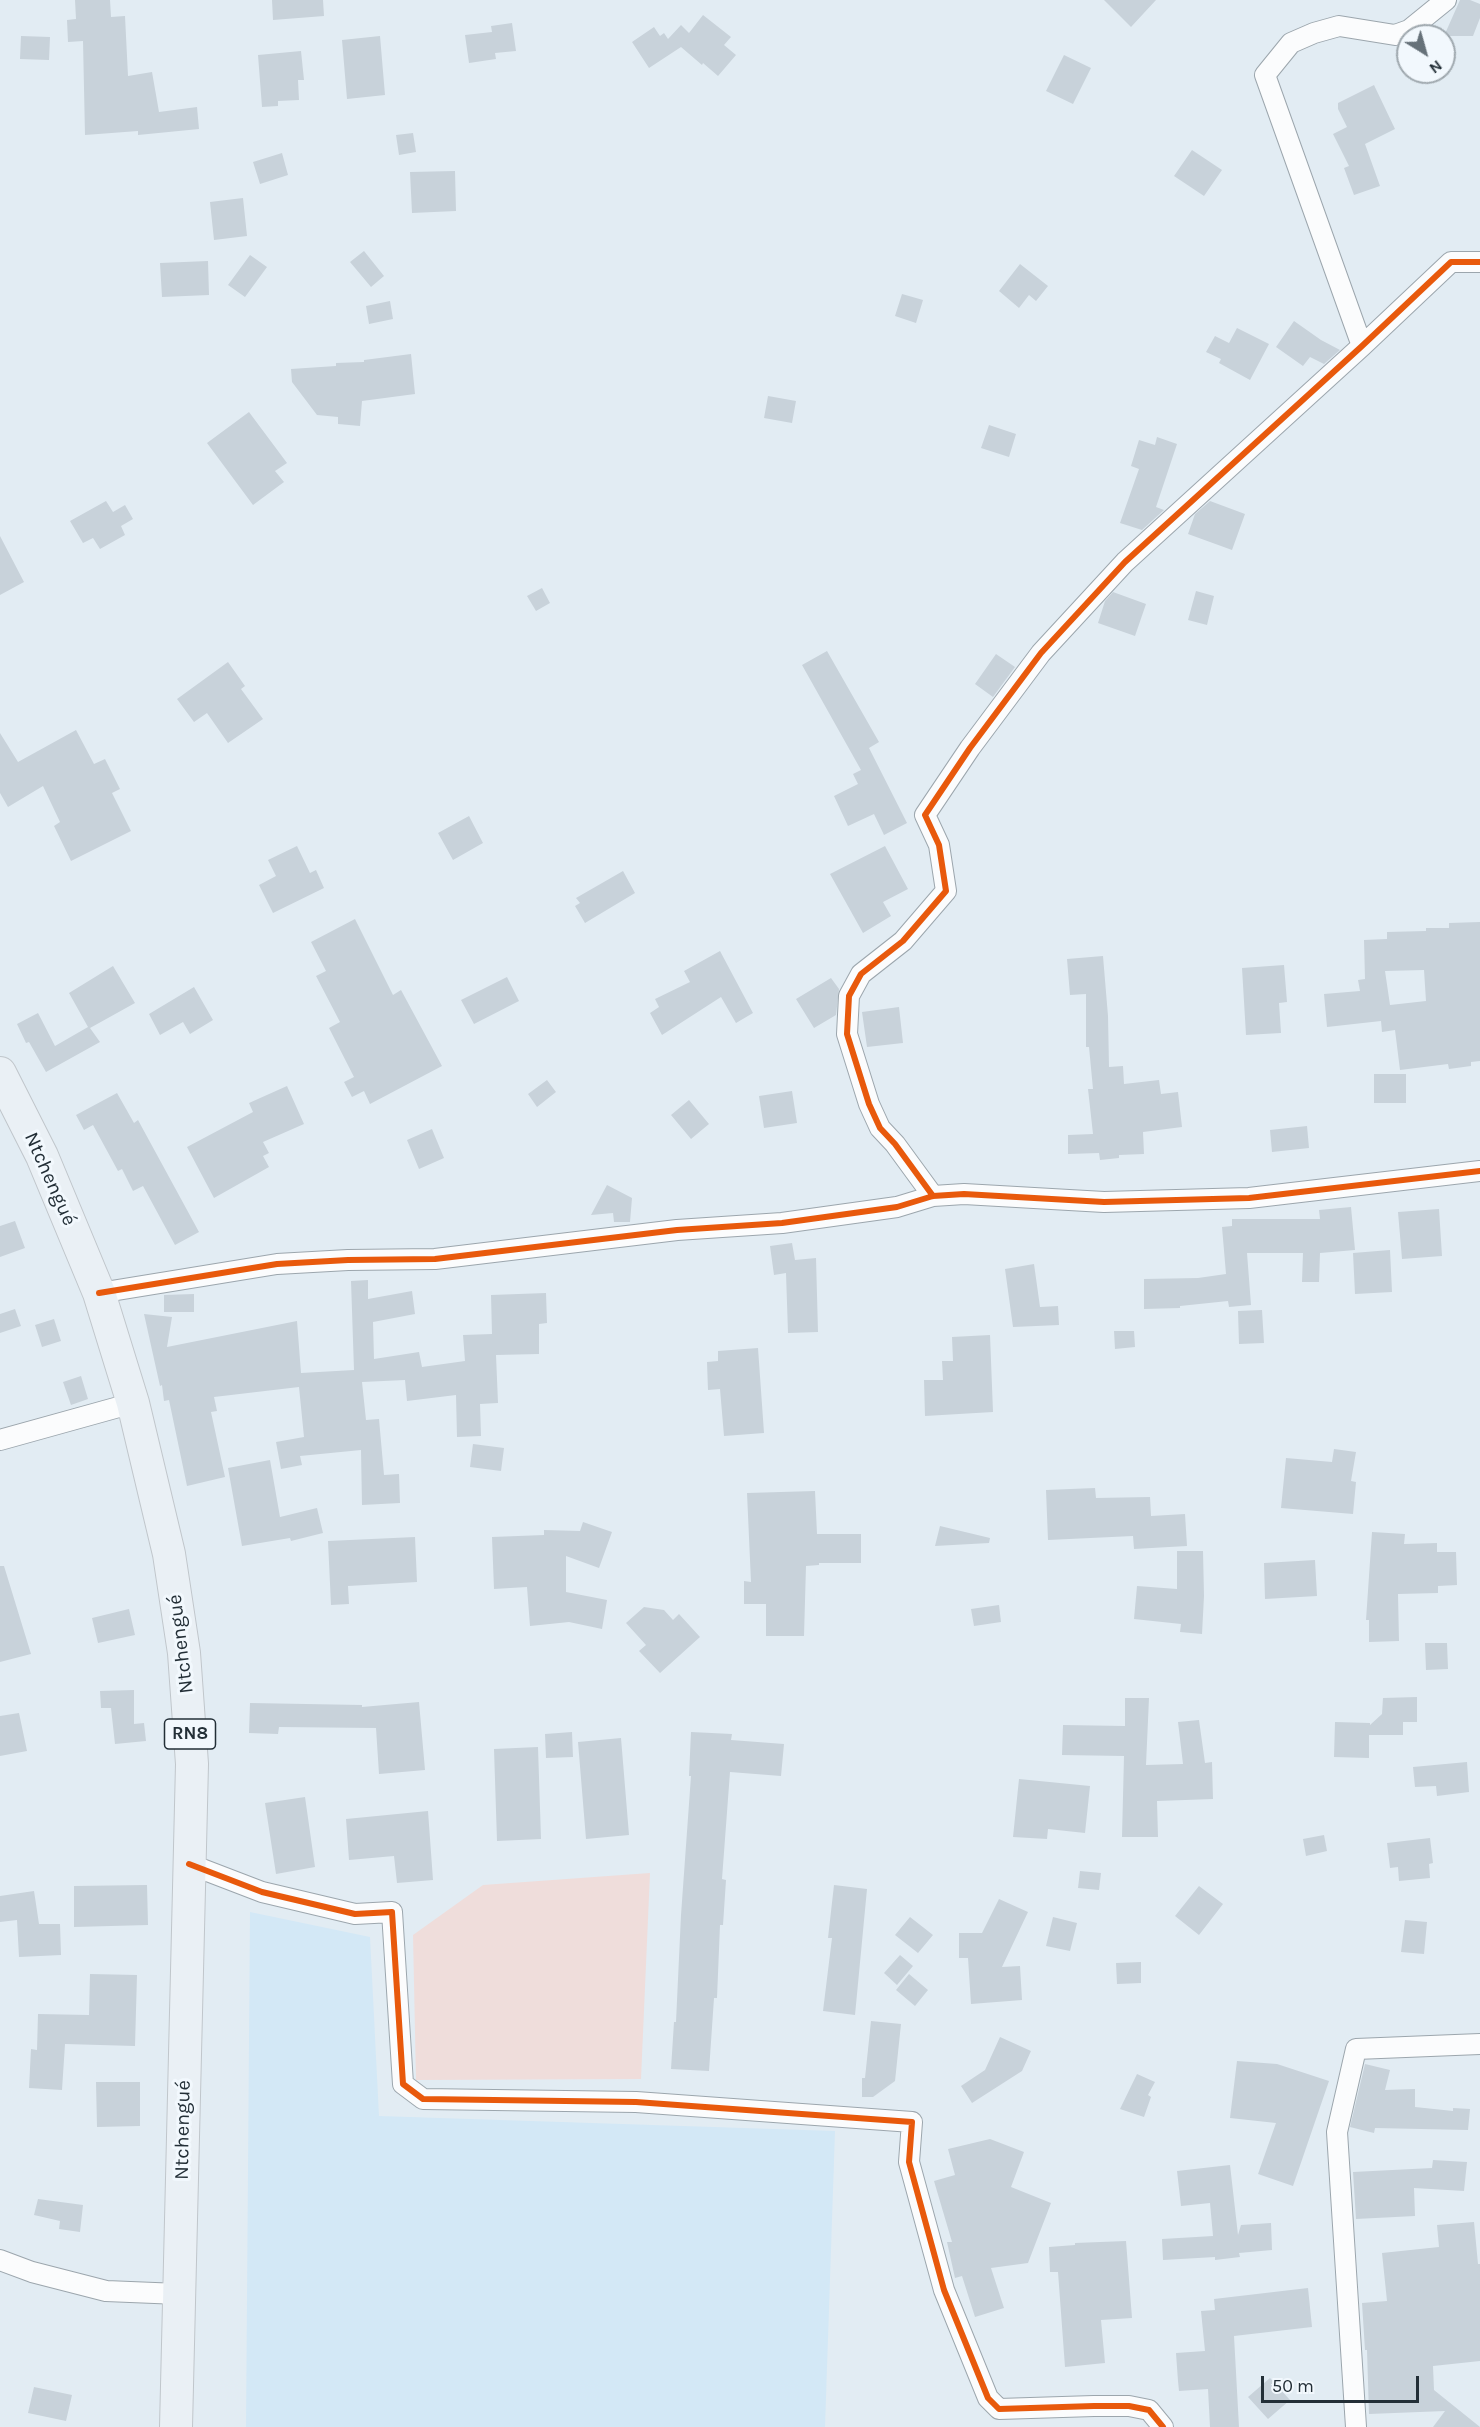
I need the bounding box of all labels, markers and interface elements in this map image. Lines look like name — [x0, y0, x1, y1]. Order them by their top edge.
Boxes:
north arrow — [1396, 24, 1456, 84]
text: N — [1426, 56, 1446, 78]
street label: Ntchengué — [19, 1129, 81, 1229]
street label: Ntchengué — [163, 1593, 199, 1695]
road number: RN8 — [164, 1719, 216, 1749]
street label: Ntchengué — [170, 2080, 196, 2180]
scale bar — [1264, 2364, 1422, 2402]
text: 50 m — [1272, 2375, 1314, 2397]

